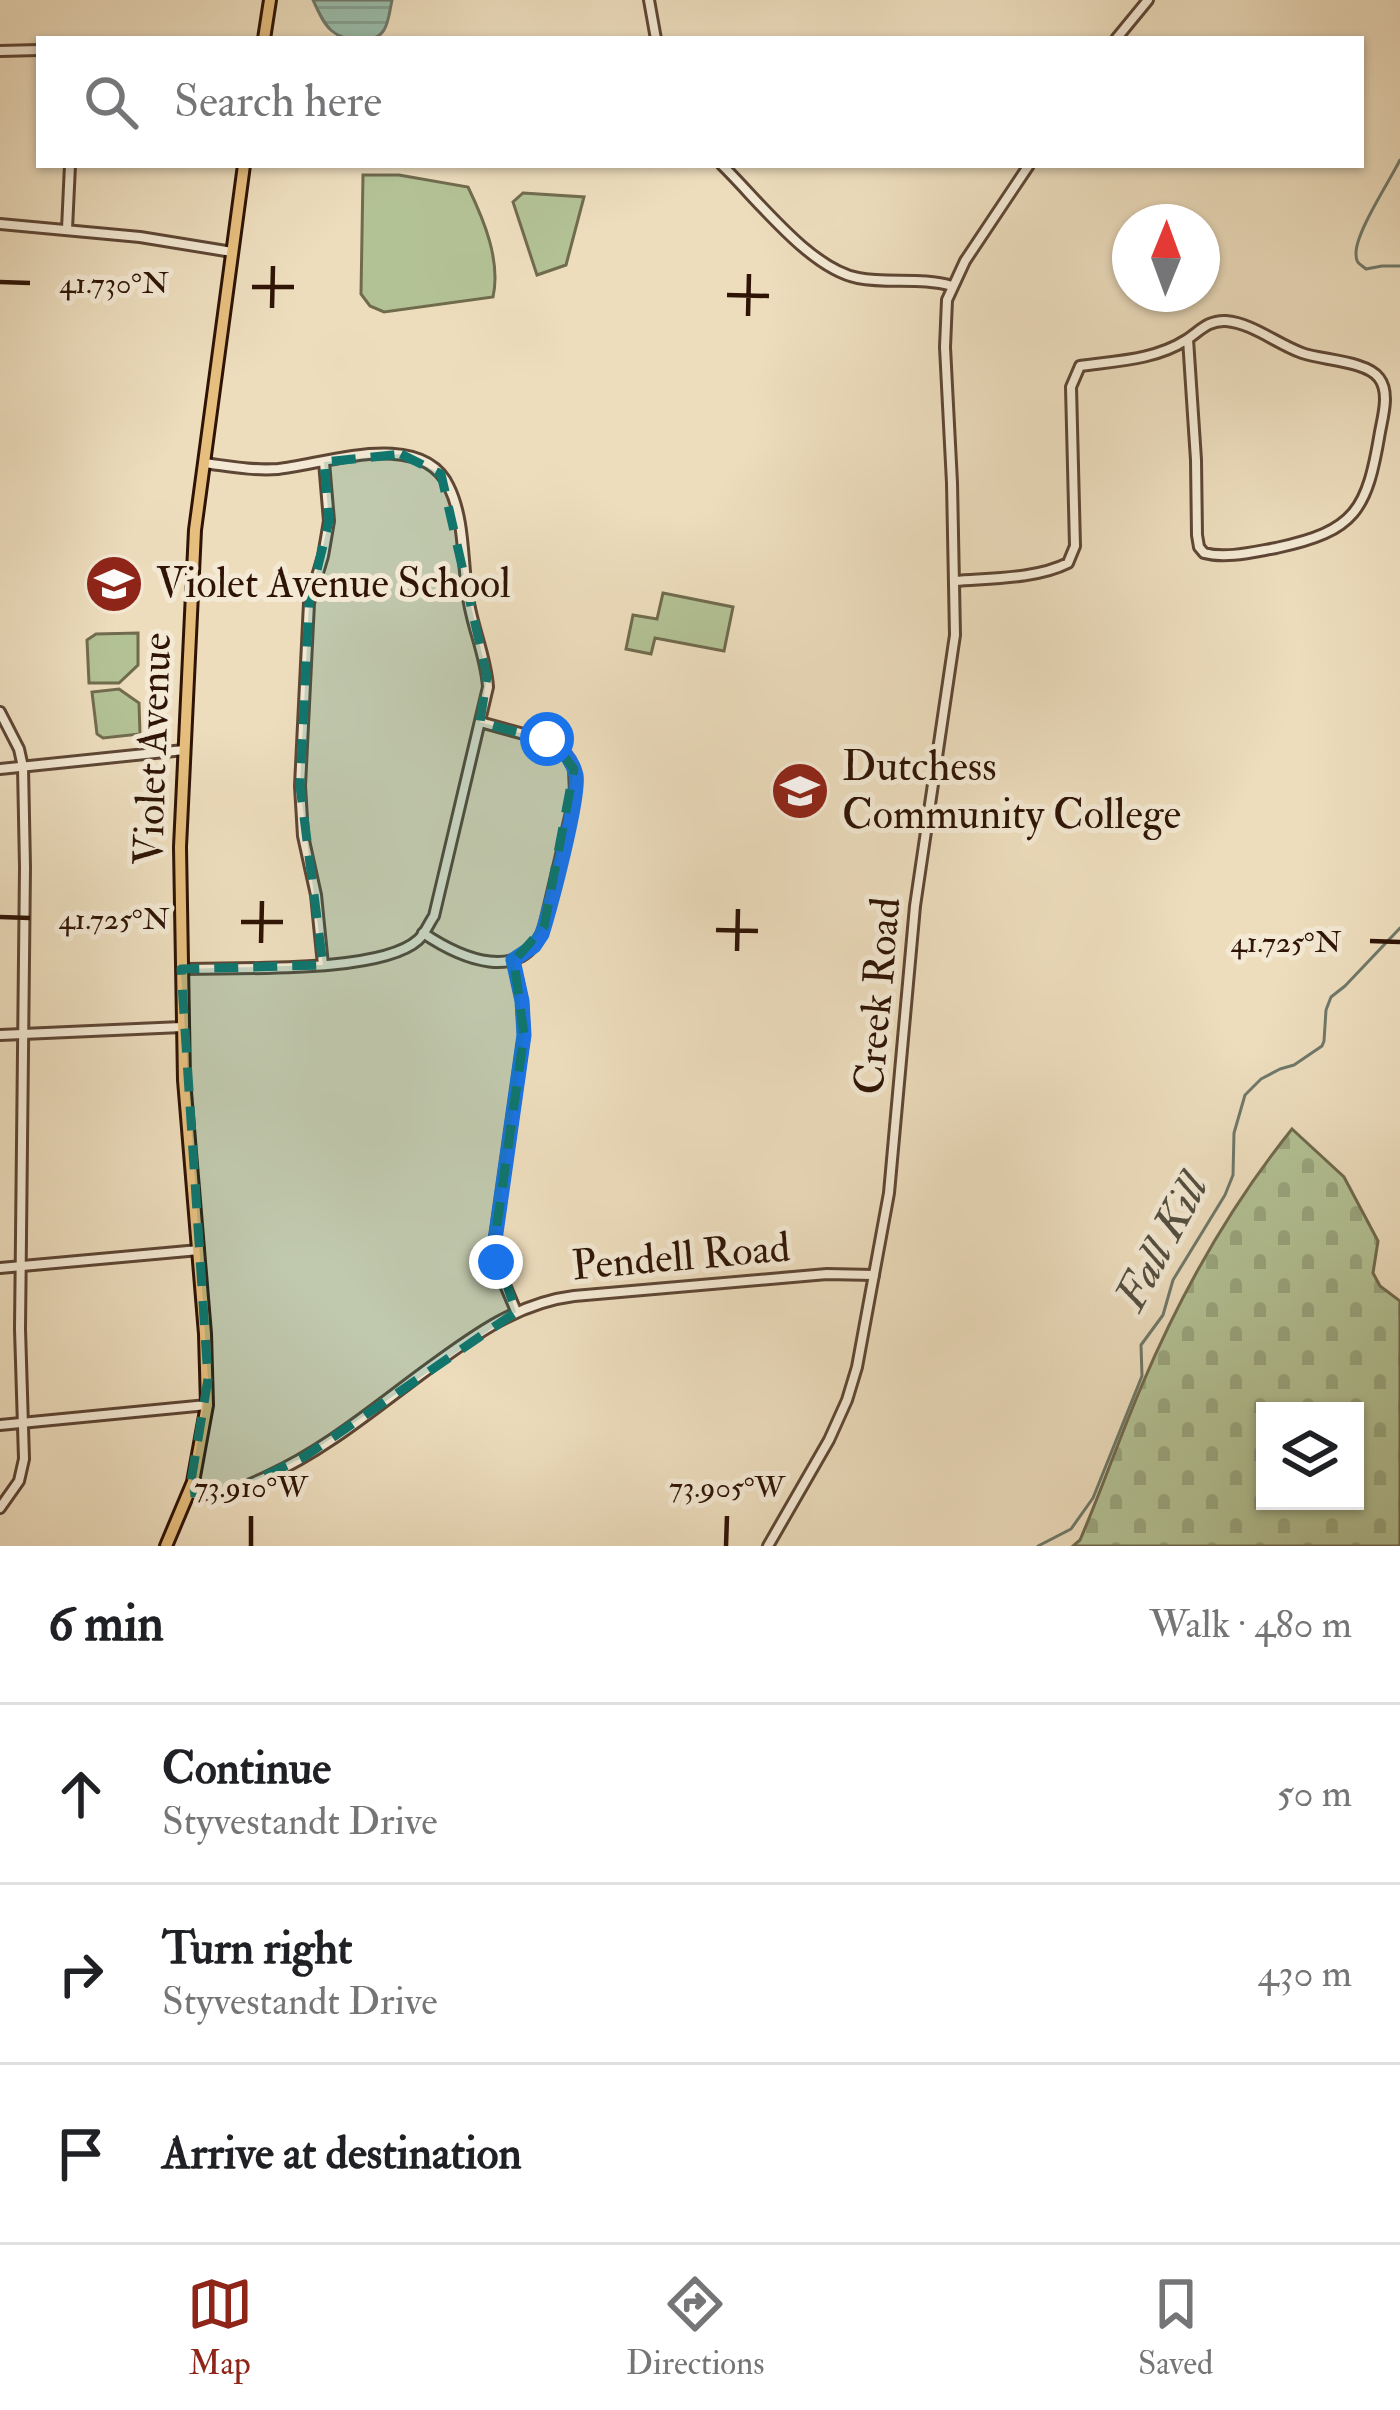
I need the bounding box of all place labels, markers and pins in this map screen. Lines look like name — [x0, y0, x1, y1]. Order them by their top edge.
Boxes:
school or university icon: Violet Avenue School — [83, 553, 145, 615]
place label: Violet Avenue School — [156, 558, 511, 610]
place label: Dutchess Community College — [842, 741, 1181, 841]
school or university icon: Dutchess Community College — [769, 760, 831, 822]

